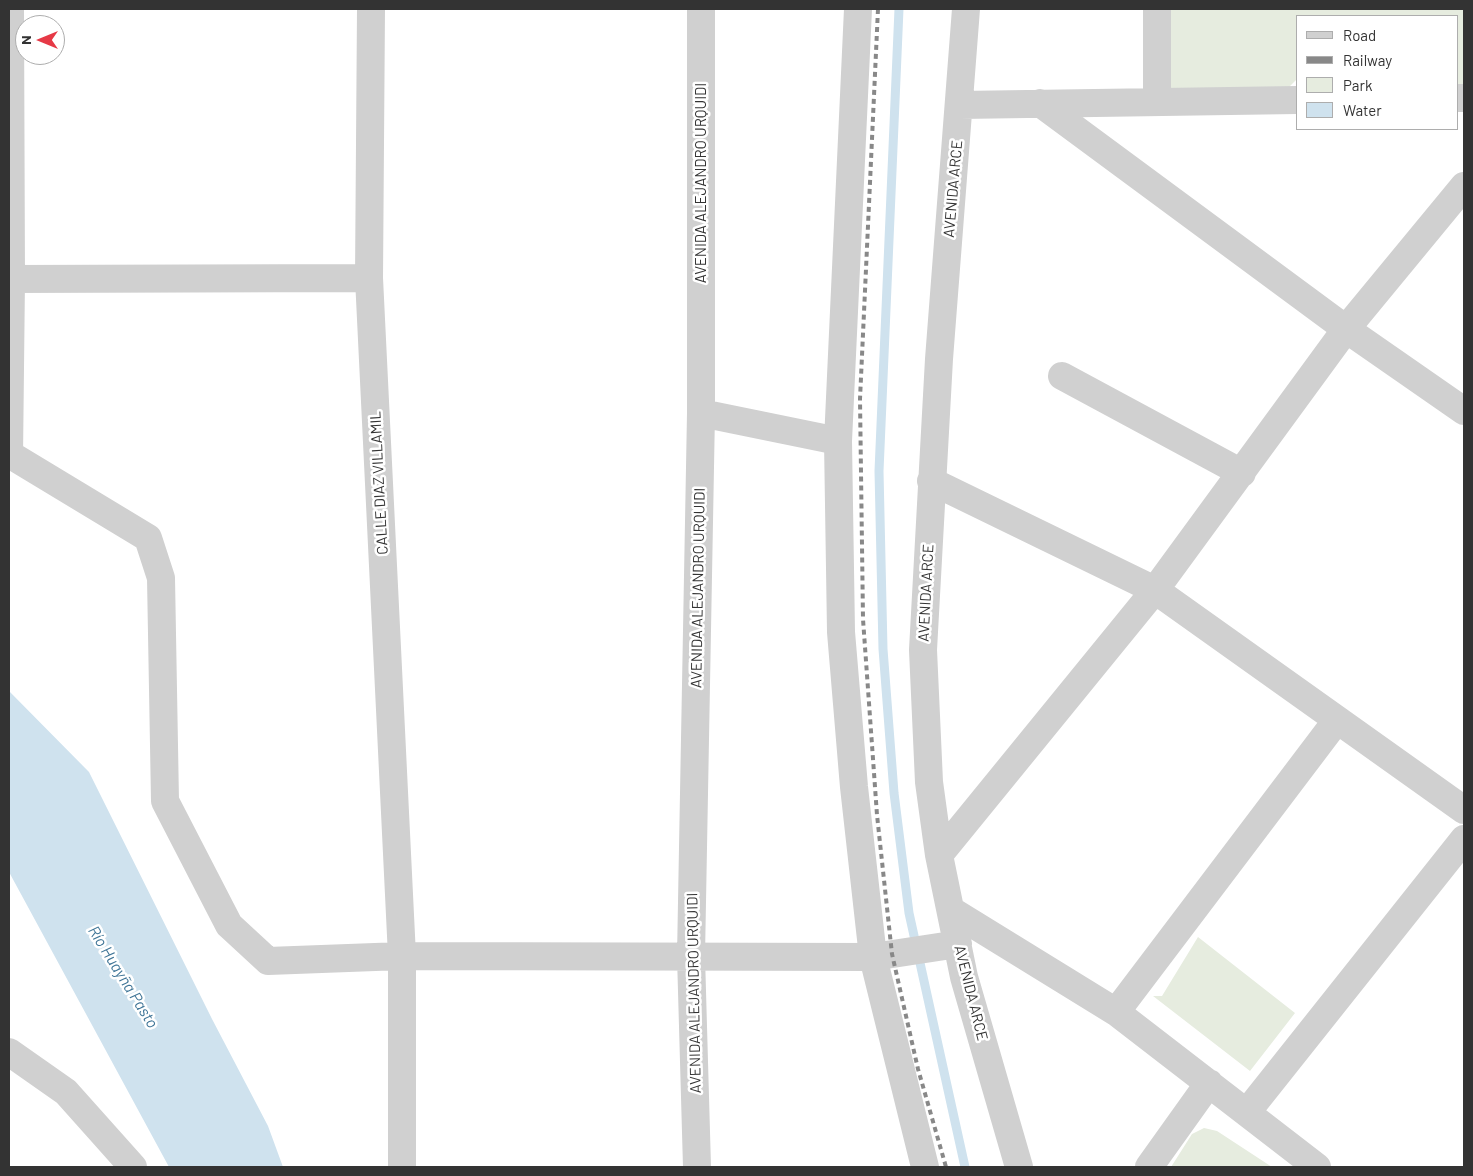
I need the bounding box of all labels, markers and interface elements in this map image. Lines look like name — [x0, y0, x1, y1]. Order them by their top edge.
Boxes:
north arrow — [15, 15, 65, 65]
legend — [1296, 15, 1458, 130]
text: Road — [1343, 26, 1376, 44]
text: N — [17, 35, 34, 45]
text: Railway — [1343, 51, 1392, 69]
text: Park — [1343, 76, 1372, 94]
street label: AVENIDA ALEJANDRO URQUIDI — [692, 83, 710, 283]
text: Water — [1343, 101, 1382, 119]
street label: AVENIDA ARCE — [940, 140, 966, 238]
street label: CALLE DIAZ VILLAMIL — [366, 411, 392, 555]
street label: AVENIDA ALEJANDRO URQUIDI — [687, 488, 709, 688]
street label: AVENIDA ARCE — [914, 544, 938, 642]
street label: AVENIDA ALEJANDRO URQUIDI — [683, 893, 705, 1093]
water label: Río Huayña Pasto — [84, 922, 162, 1032]
street label: AVENIDA ARCE — [950, 943, 992, 1043]

